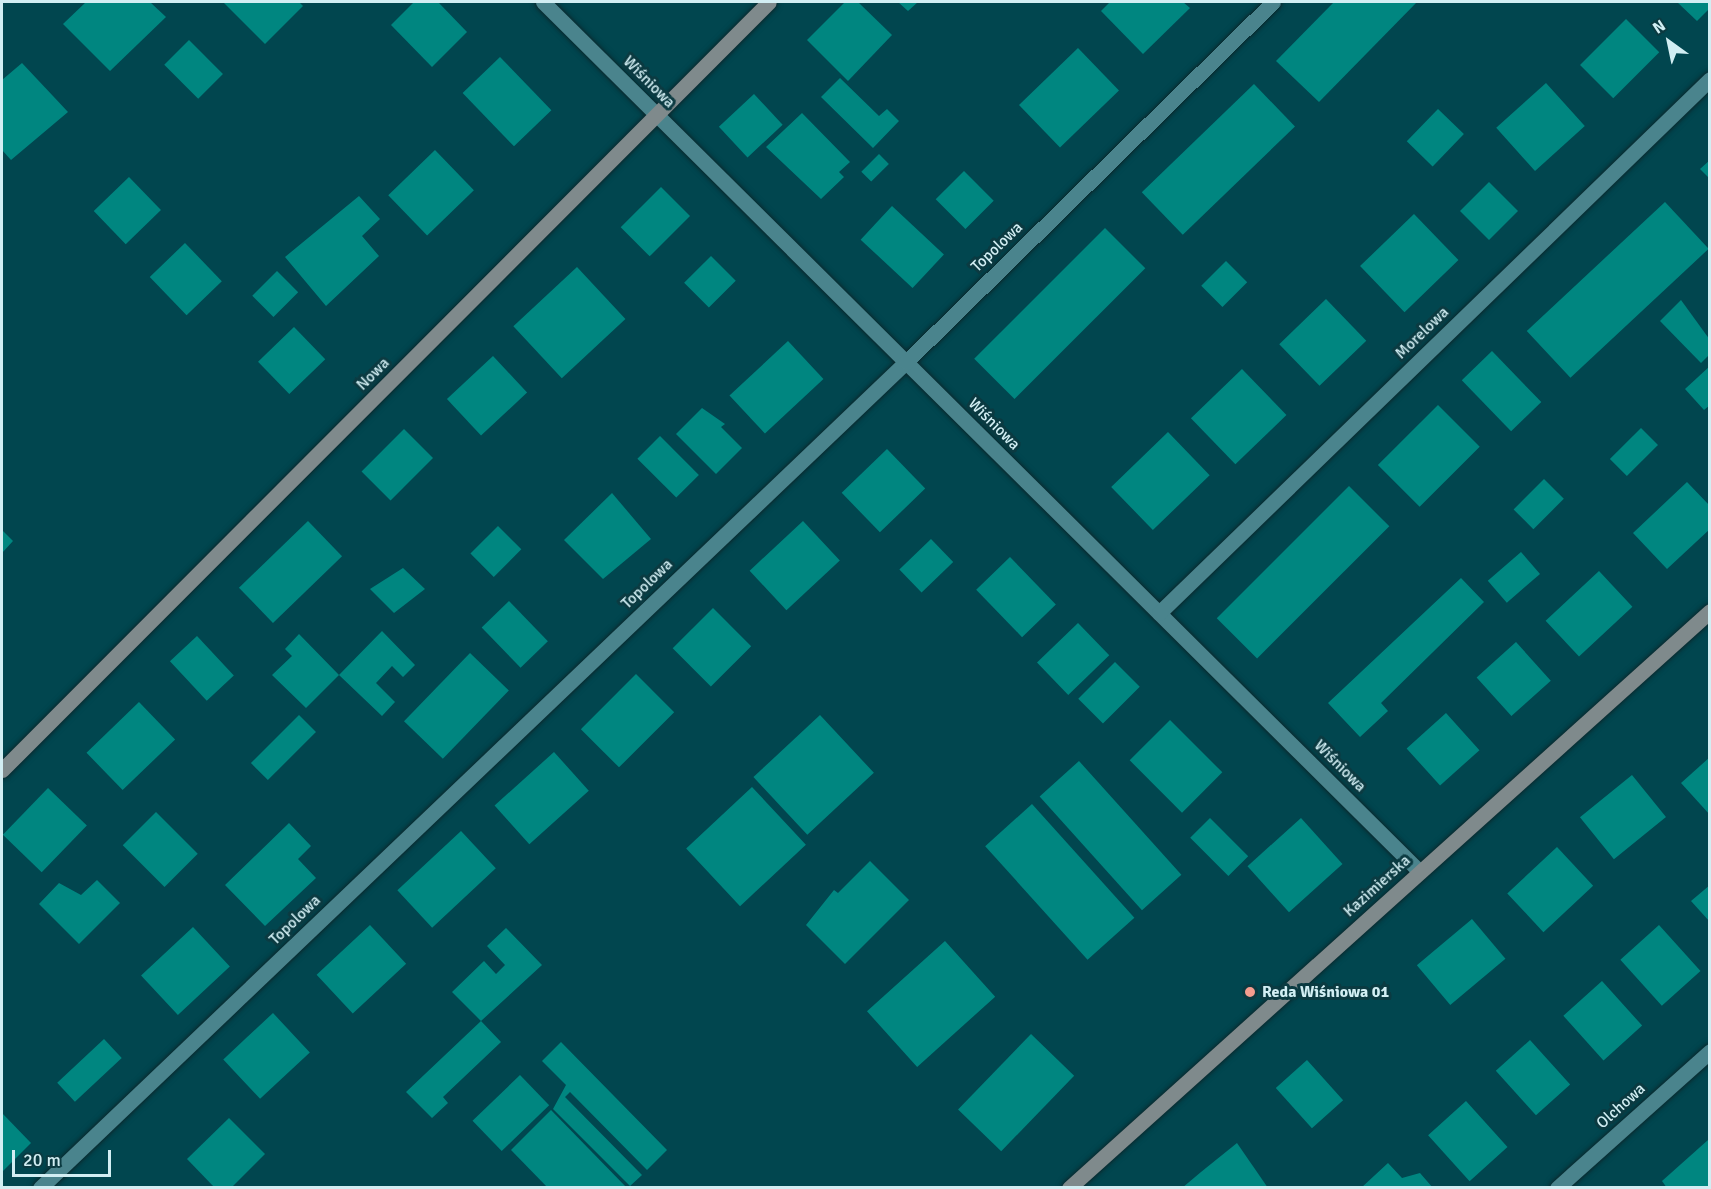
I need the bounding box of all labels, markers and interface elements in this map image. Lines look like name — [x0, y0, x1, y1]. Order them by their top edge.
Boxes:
north arrow — [1639, 12, 1699, 72]
text: N — [1649, 15, 1669, 38]
street label: Wiśniowa — [619, 52, 679, 112]
street label: Topolowa — [967, 218, 1027, 276]
street label: Morelowa — [1391, 303, 1453, 363]
street label: Nowa — [353, 354, 393, 394]
street label: Wiśniowa — [964, 394, 1024, 454]
street label: Topolowa — [617, 555, 677, 613]
street label: Wiśniowa — [1310, 736, 1370, 796]
street label: Kazimierska — [1340, 851, 1414, 921]
street label: Topolowa — [265, 891, 325, 949]
place label: Reda Wiśniowa 01 — [1262, 982, 1389, 1002]
marker: Reda Wiśniowa 01 — [1243, 985, 1257, 999]
street label: Olchowa — [1593, 1079, 1649, 1133]
scale bar — [15, 1138, 114, 1176]
text: 20 m — [23, 1149, 61, 1171]

